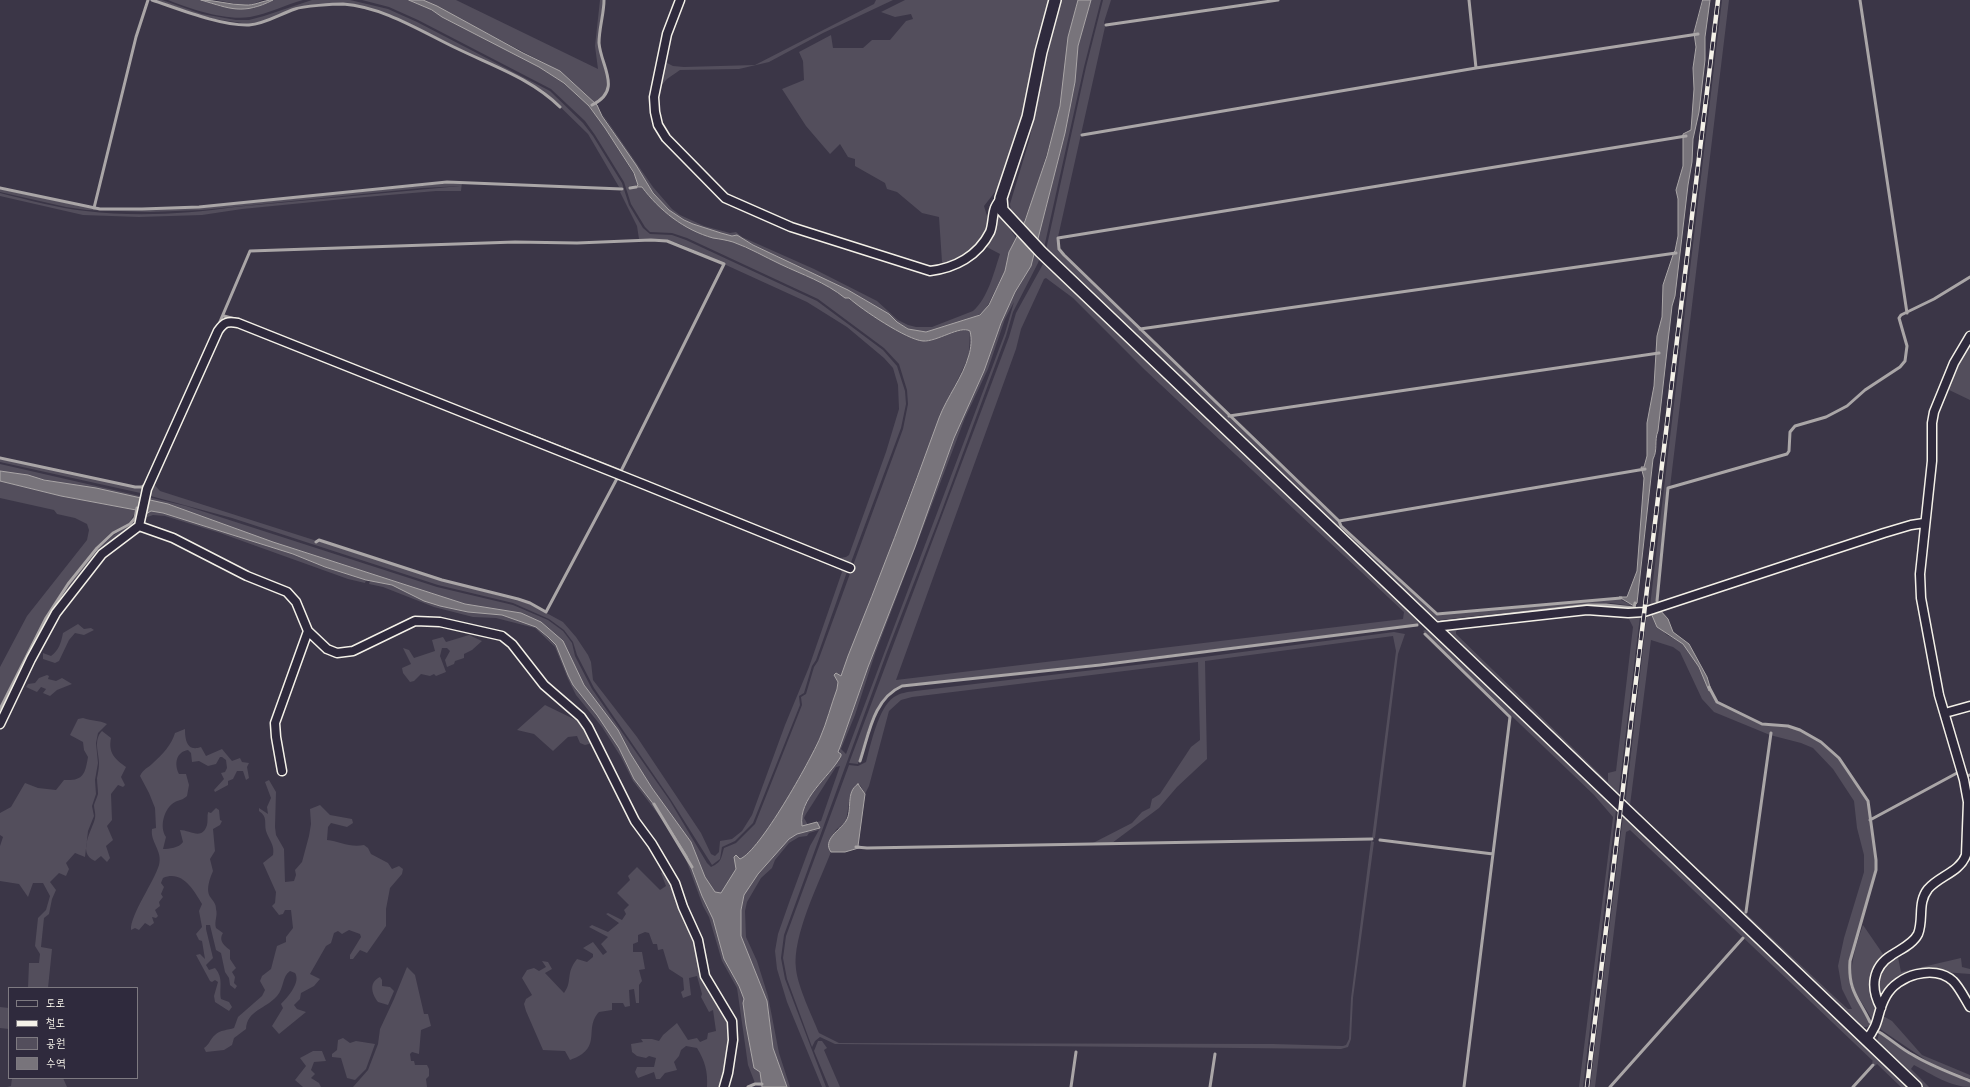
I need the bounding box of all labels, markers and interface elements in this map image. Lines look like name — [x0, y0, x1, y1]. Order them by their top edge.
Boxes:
legend — [8, 987, 138, 1079]
text: 도로 — [46, 995, 65, 1012]
text: 철도 — [46, 1015, 65, 1032]
text: 공원 — [46, 1035, 65, 1052]
text: 수역 — [46, 1055, 65, 1072]

